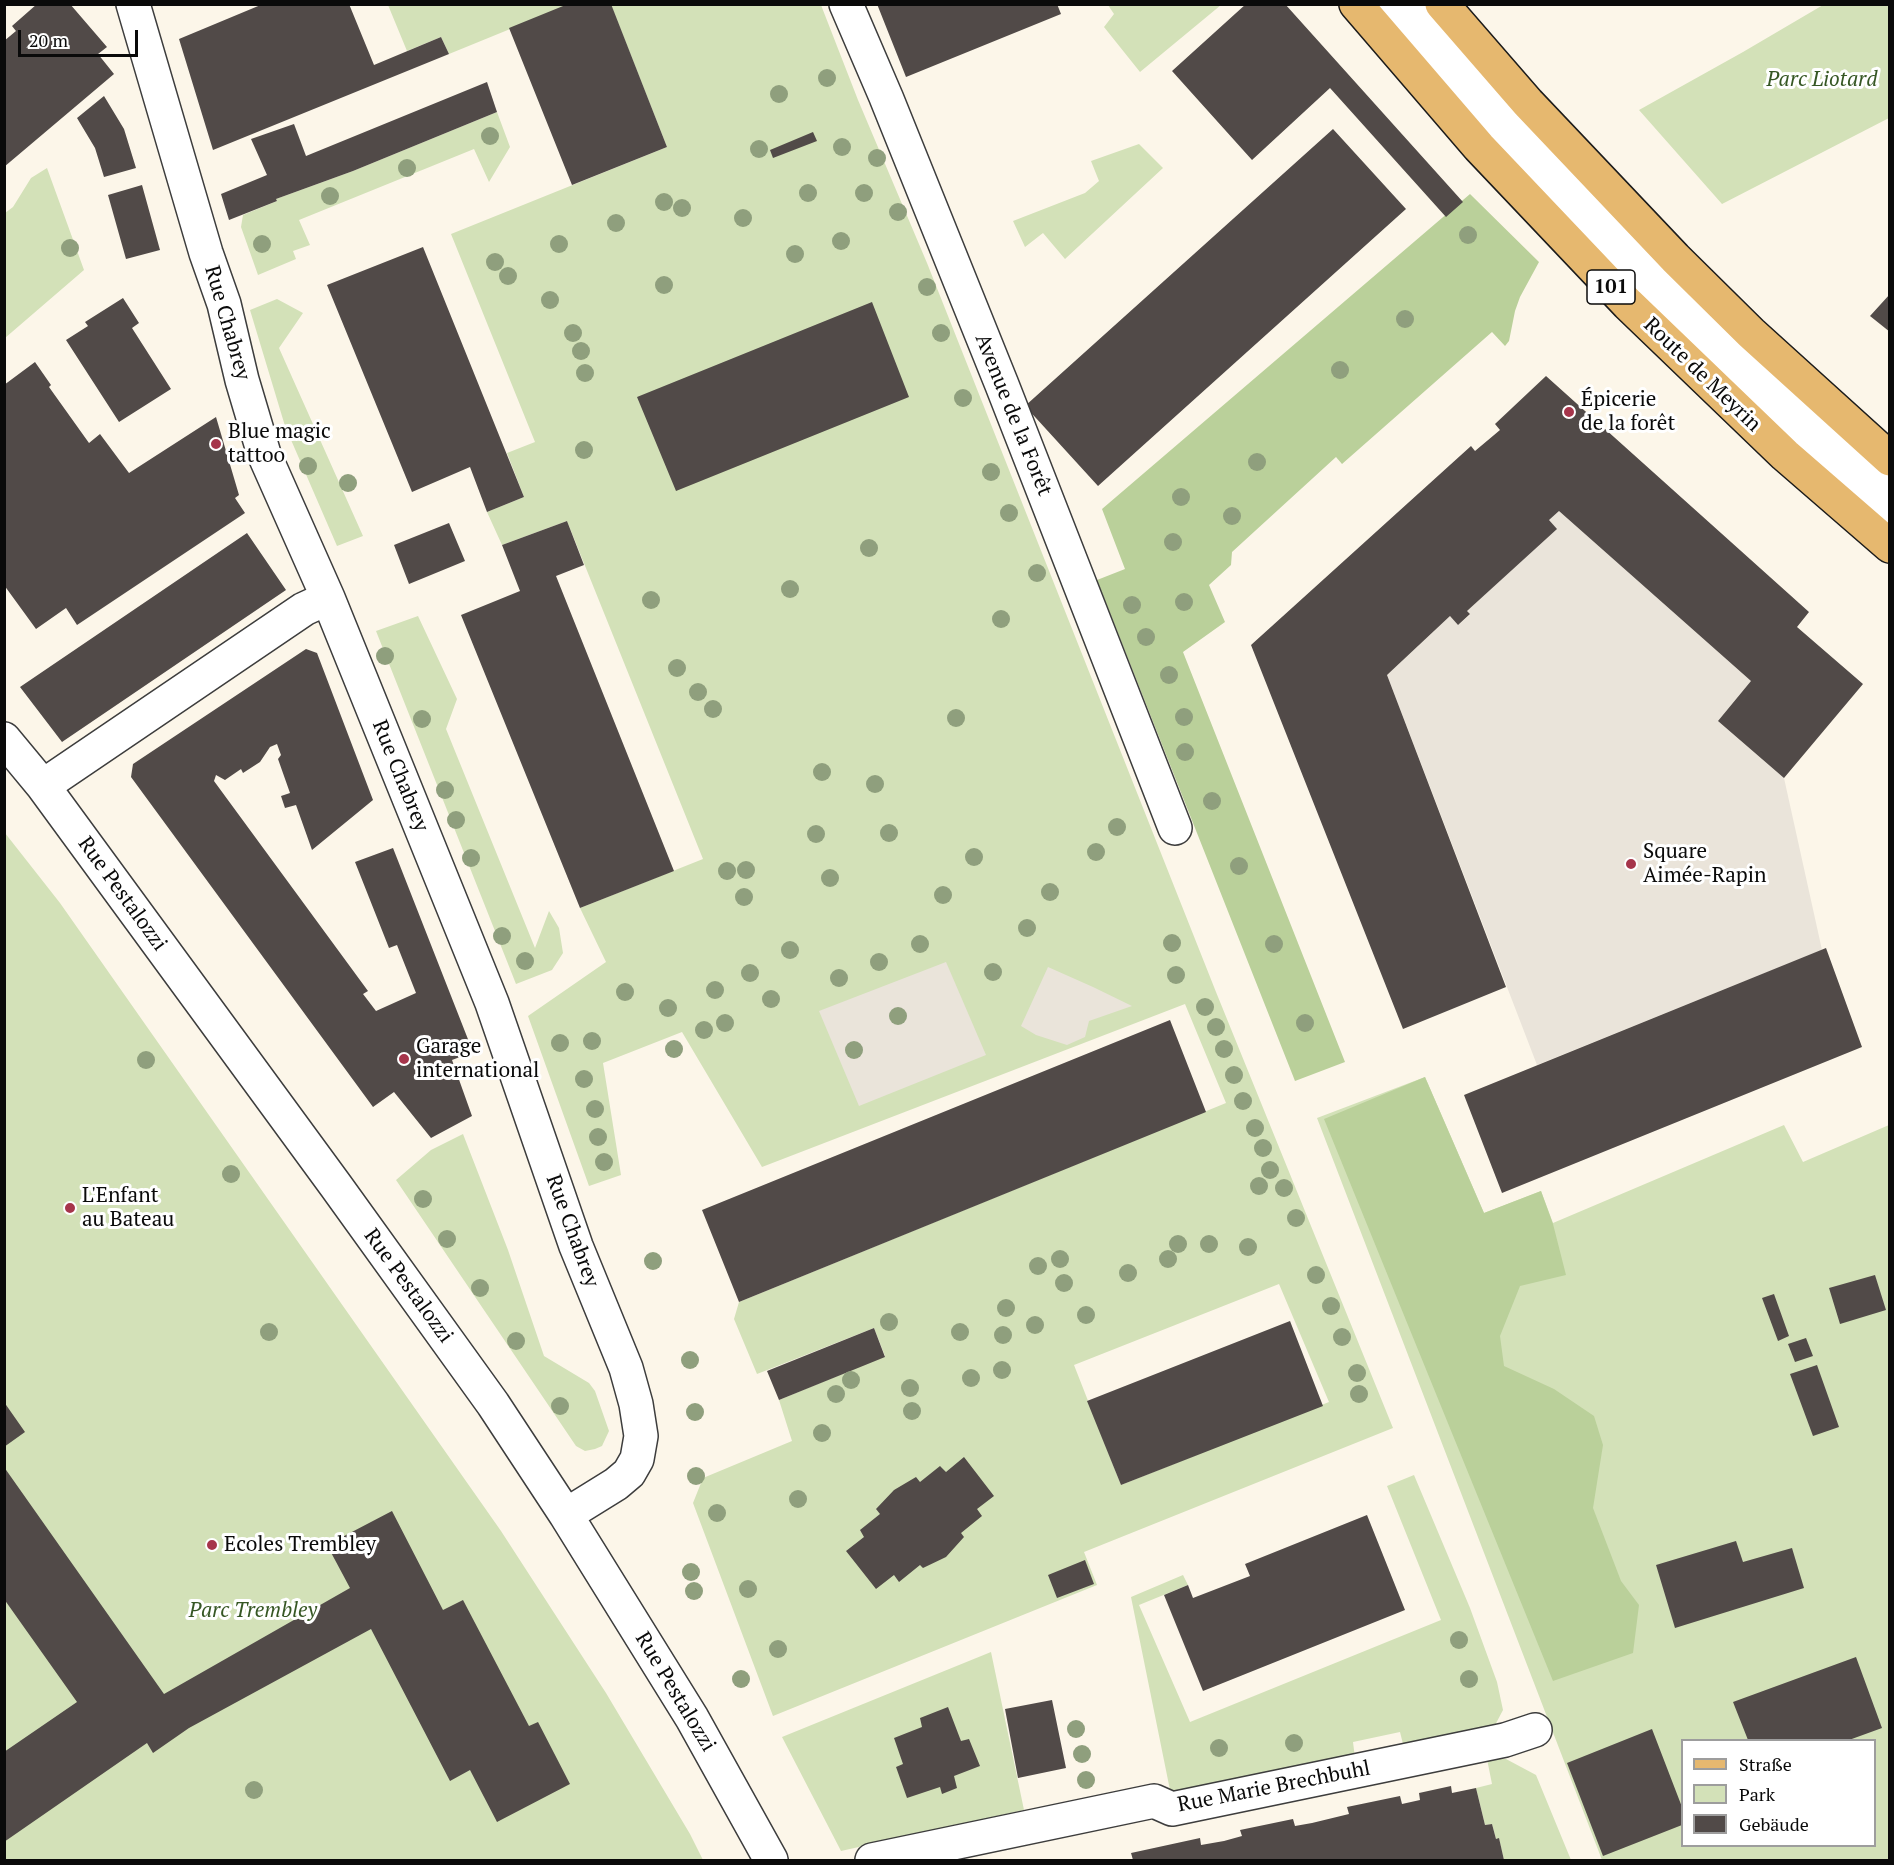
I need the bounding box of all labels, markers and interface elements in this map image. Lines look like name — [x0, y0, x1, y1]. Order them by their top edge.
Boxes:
scale bar — [21, 18, 141, 56]
text: 20 m — [29, 28, 68, 52]
park label: Parc Liotard — [1767, 67, 1877, 93]
street label: Rue Chabrey — [199, 263, 255, 383]
road number: 101 — [1587, 270, 1635, 304]
street label: Route de Meyrin — [1638, 313, 1766, 437]
street label: Avenue de la Forêt — [969, 330, 1057, 500]
place label: Épicerie de la forêt — [1581, 387, 1675, 437]
marker: Épicerie de la forêt — [1562, 405, 1576, 419]
place label: Blue magic tattoo — [228, 419, 331, 469]
marker: Blue magic tattoo — [209, 437, 223, 451]
street label: Rue Chabrey — [366, 717, 434, 835]
street label: Rue Pestalozzi — [72, 832, 172, 956]
place label: Square Aimée-Rapin — [1643, 839, 1767, 889]
marker: Square Aimée-Rapin — [1624, 857, 1638, 871]
place label: Garage international — [416, 1034, 539, 1084]
marker: Garage international — [397, 1052, 411, 1066]
street label: Rue Chabrey — [540, 1171, 604, 1291]
place label: L'Enfant au Bateau — [82, 1183, 174, 1233]
marker: L'Enfant au Bateau — [63, 1201, 77, 1215]
street label: Rue Pestalozzi — [358, 1224, 458, 1348]
place label: Ecoles Trembley — [224, 1532, 376, 1558]
marker: Ecoles Trembley — [205, 1538, 219, 1552]
park label: Parc Trembley — [189, 1598, 317, 1624]
street label: Rue Pestalozzi — [629, 1628, 721, 1756]
legend — [1681, 1739, 1876, 1847]
text: Straße — [1739, 1752, 1792, 1776]
street label: Rue Marie Brechbuhl — [1176, 1756, 1372, 1818]
text: Park — [1739, 1782, 1775, 1806]
text: Gebäude — [1739, 1812, 1809, 1836]

